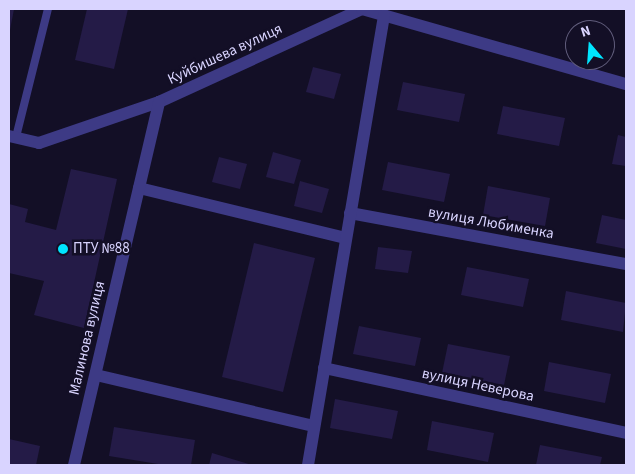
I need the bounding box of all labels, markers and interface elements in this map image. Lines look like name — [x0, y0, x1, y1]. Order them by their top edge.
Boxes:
street label: Куйбишева вулиця — [165, 20, 285, 88]
north arrow — [565, 20, 615, 70]
text: N — [578, 21, 593, 43]
street label: вулиця Любименка — [427, 203, 555, 243]
place label: ПТУ №88 — [73, 240, 130, 258]
marker: ПТУ №88 — [57, 243, 69, 255]
street label: Малинова вулиця — [65, 279, 109, 397]
street label: вулиця Неверова — [420, 364, 536, 406]

